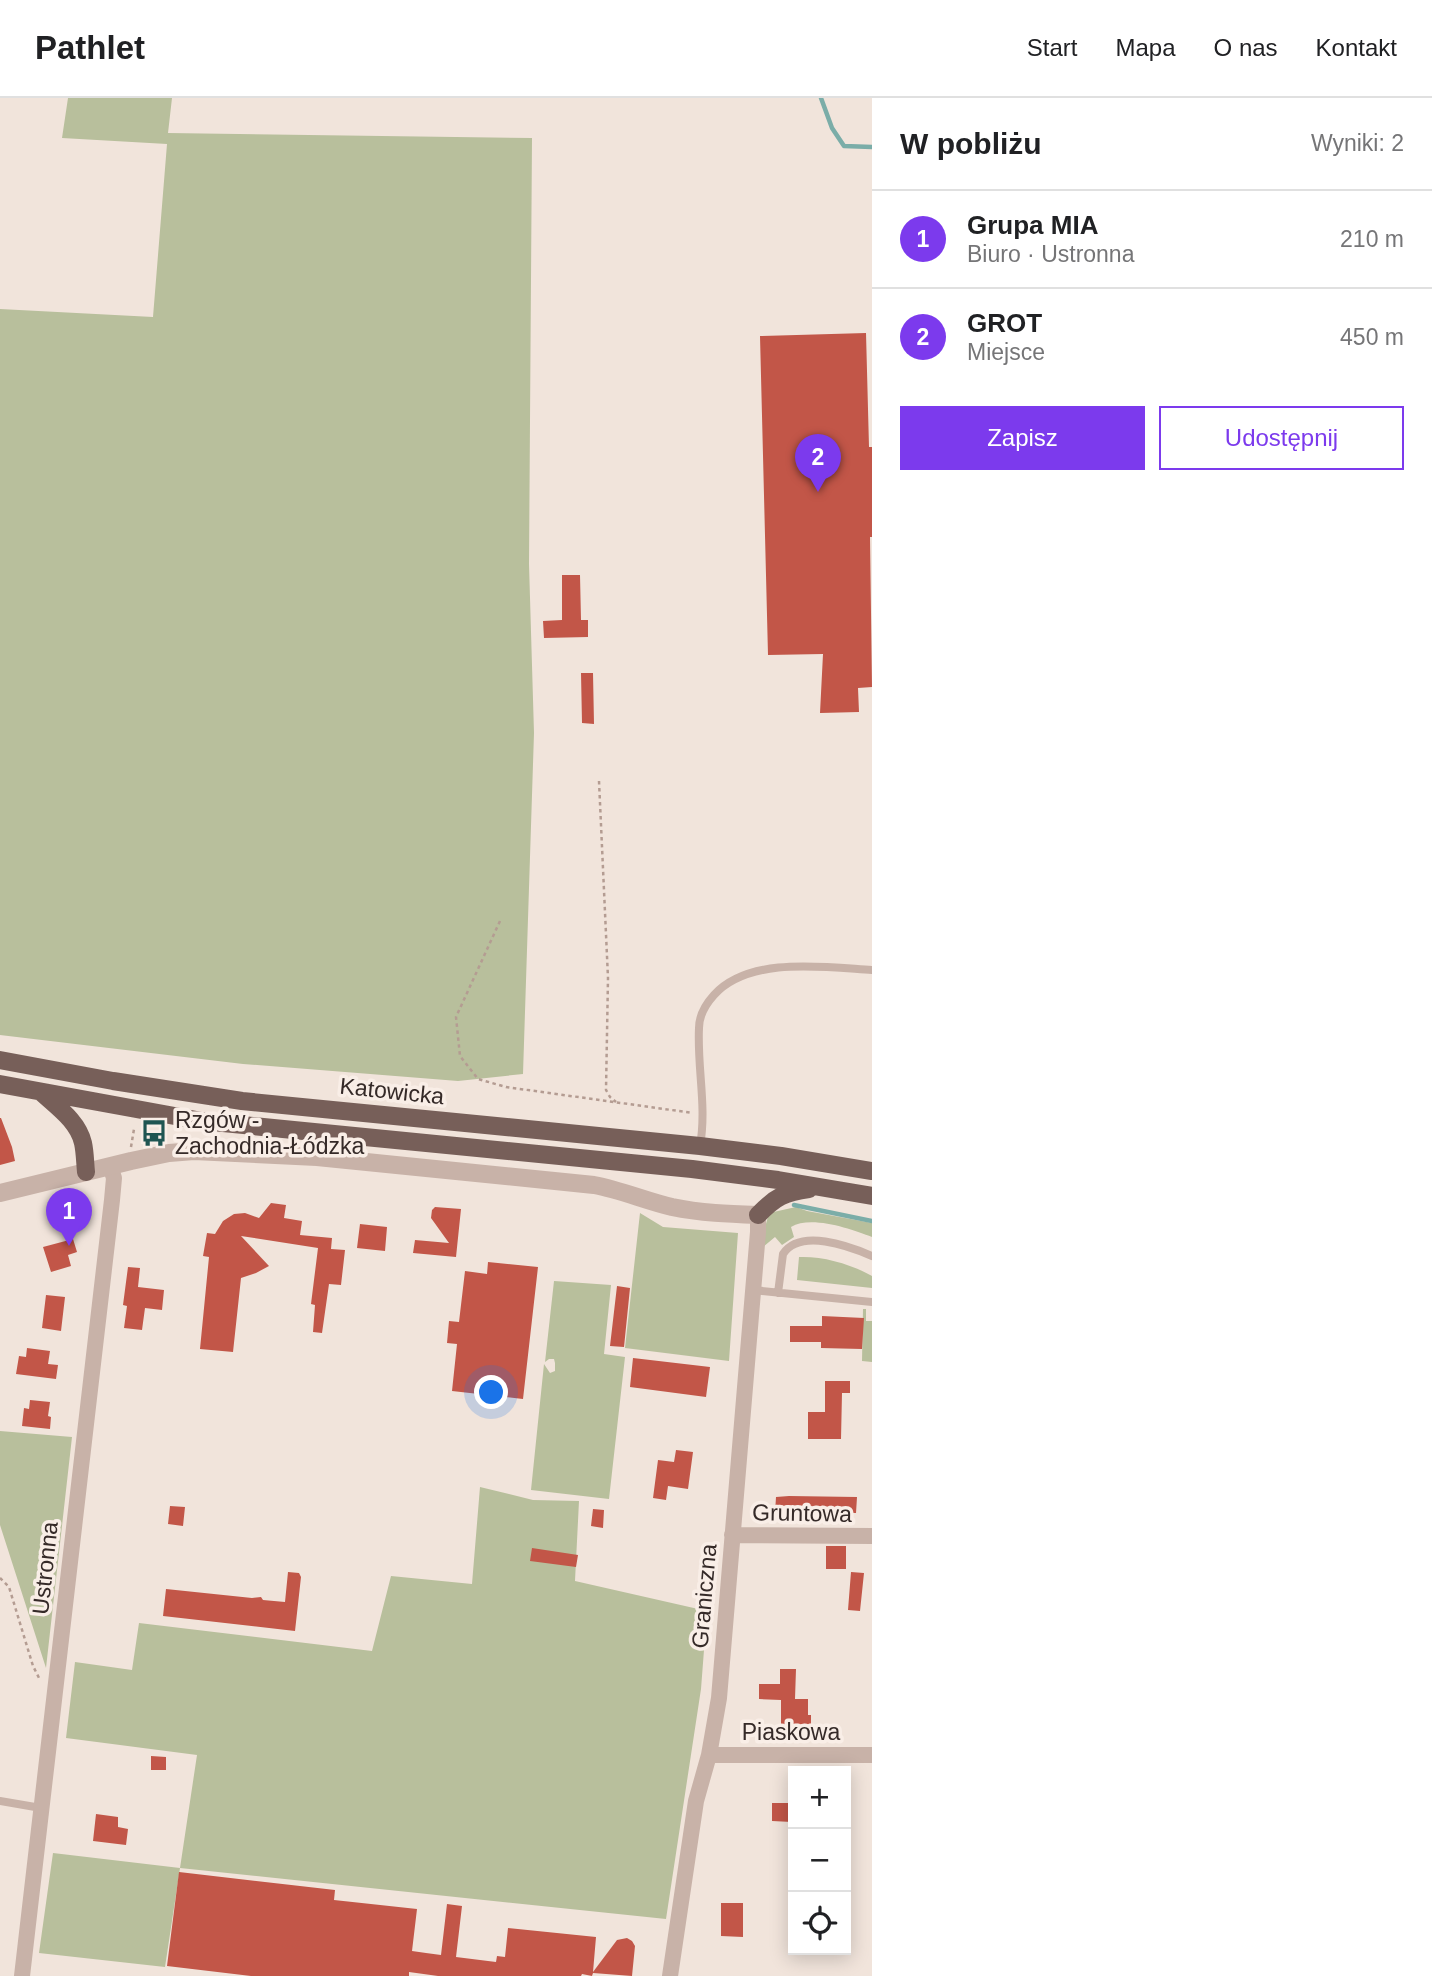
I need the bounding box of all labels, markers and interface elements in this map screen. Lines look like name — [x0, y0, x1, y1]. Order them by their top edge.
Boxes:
text: Pathlet — [35, 29, 145, 66]
text: Start — [1027, 34, 1078, 61]
text: Mapa — [1116, 34, 1176, 61]
text: O nas — [1214, 34, 1278, 61]
text: Kontakt — [1316, 34, 1397, 61]
text: W pobliżu — [900, 127, 1042, 160]
text: Wyniki: 2 — [1311, 130, 1404, 156]
text: Grupa MIA — [967, 210, 1098, 240]
text: 1 — [917, 226, 929, 252]
text: 210 m — [1340, 226, 1404, 252]
text: Biuro · Ustronna — [967, 241, 1134, 267]
text: GROT — [967, 308, 1042, 338]
text: 2 — [917, 324, 929, 350]
text: 450 m — [1340, 324, 1404, 350]
text: Miejsce — [967, 339, 1045, 365]
button: Zapisz — [900, 406, 1145, 470]
button: Udostępnij — [1159, 406, 1404, 470]
pin: 2 — [795, 434, 841, 492]
street label: Katowicka — [339, 1073, 446, 1109]
place label: Rzgów - Zachodnia-Łódzka — [175, 1107, 364, 1159]
bus stop icon: Rzgów - Zachodnia-Łódzka — [139, 1118, 169, 1148]
pin: 1 — [46, 1188, 92, 1246]
your location — [474, 1375, 508, 1409]
street label: Gruntowa — [752, 1499, 852, 1527]
street label: Ustronna — [27, 1520, 63, 1616]
street label: Graniczna — [686, 1542, 722, 1649]
street label: Piaskowa — [742, 1719, 840, 1745]
map controls — [788, 1766, 851, 1955]
button: + — [788, 1766, 851, 1829]
button: − — [788, 1829, 851, 1892]
button: locate — [788, 1892, 851, 1955]

